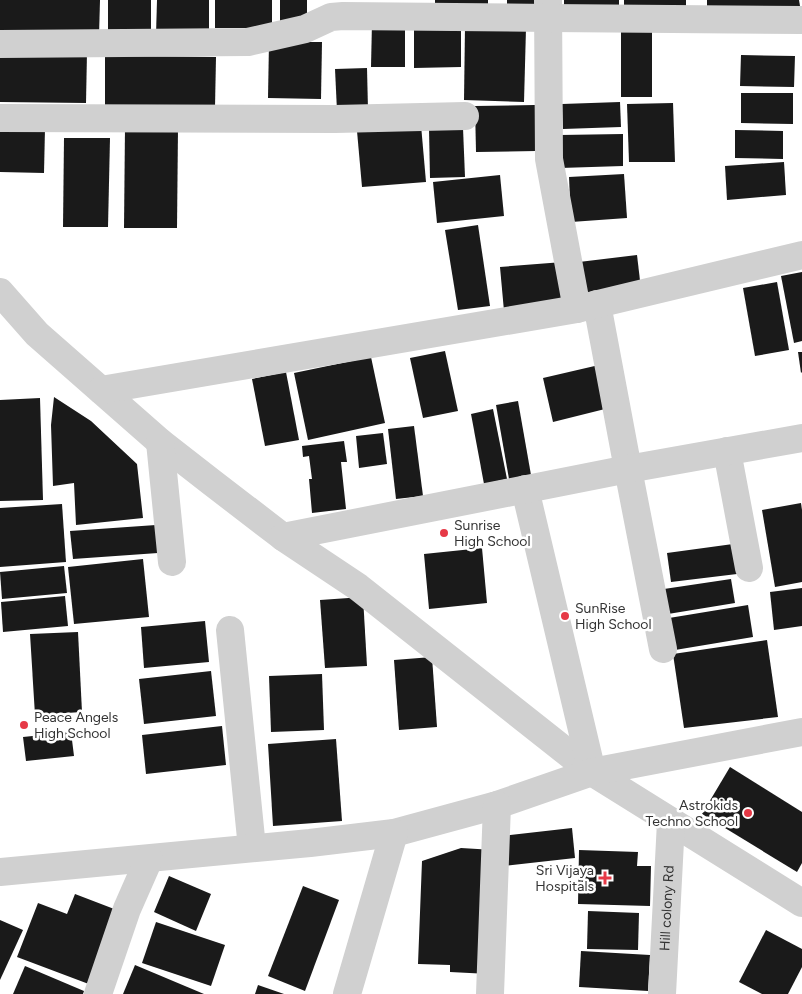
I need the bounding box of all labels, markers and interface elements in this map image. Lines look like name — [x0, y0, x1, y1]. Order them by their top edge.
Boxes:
place label: Sunrise High School — [454, 517, 531, 550]
marker: Sunrise High School — [438, 527, 450, 539]
place label: SunRise High School — [575, 600, 652, 633]
marker: SunRise High School — [559, 610, 571, 622]
place label: Peace Angels High School — [34, 709, 118, 742]
marker: Peace Angels High School — [18, 719, 30, 731]
place label: Astrokids Techno School — [645, 797, 738, 830]
marker: Astrokids Techno School — [742, 807, 754, 819]
place label: Sri Vijaya Hospitals — [535, 862, 594, 895]
street label: Hill colony Rd — [656, 865, 677, 951]
marker: Sri Vijaya Hospitals — [598, 871, 612, 885]

